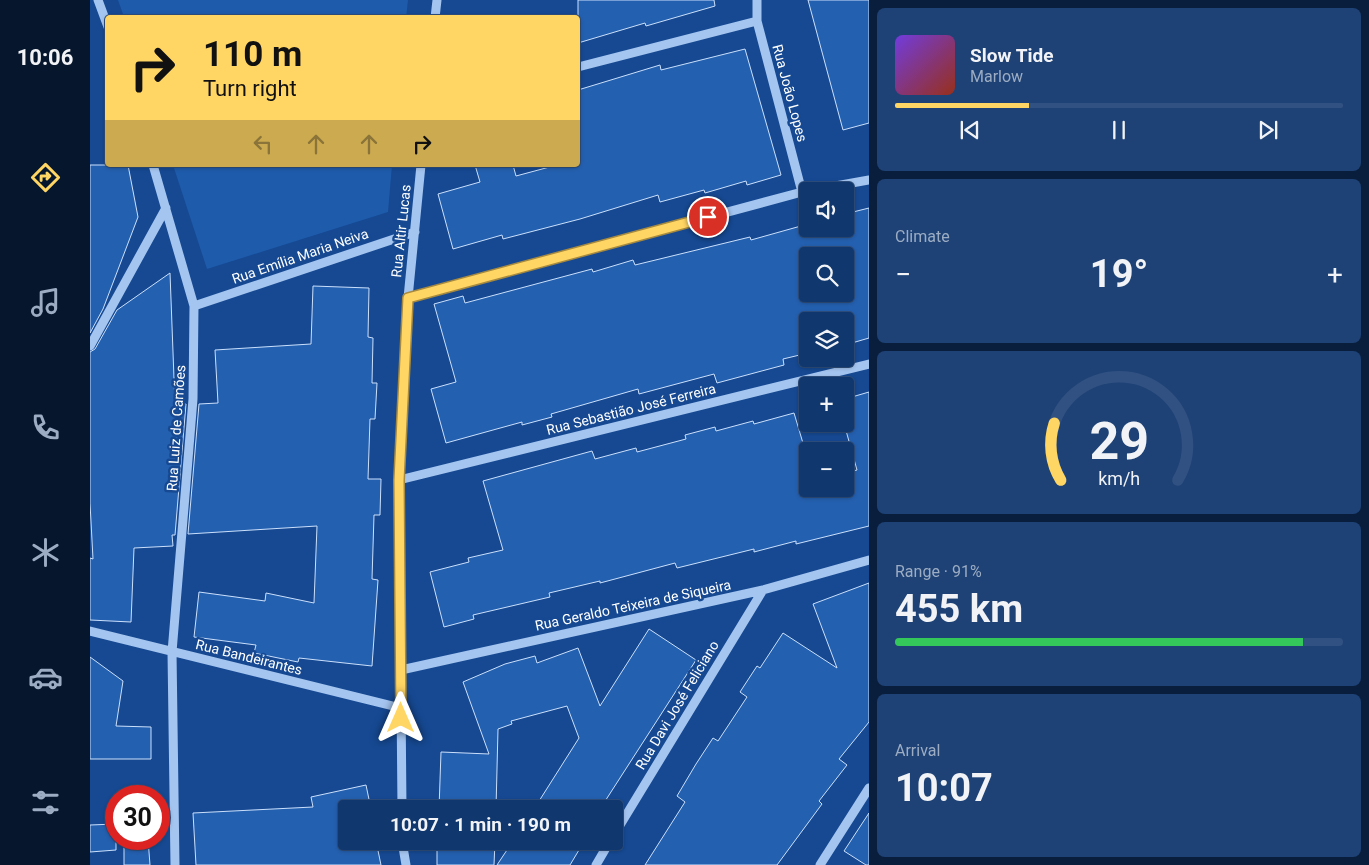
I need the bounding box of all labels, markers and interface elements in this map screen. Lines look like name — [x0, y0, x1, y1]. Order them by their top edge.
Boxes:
text: 110 m — [203, 34, 302, 75]
icon: right — [120, 35, 185, 100]
street label: Rua João Lopes — [769, 43, 811, 143]
text: Slow Tide — [970, 44, 1053, 67]
text: 10:06 — [17, 45, 73, 70]
text: Marlow — [970, 67, 1023, 86]
text: Turn right — [203, 76, 297, 101]
icon: previous — [956, 116, 984, 144]
icon: pause — [1105, 116, 1133, 144]
icon: next — [1254, 116, 1282, 144]
icon: left — [249, 130, 277, 158]
icon: ahead — [302, 130, 330, 158]
icon: ahead — [355, 130, 383, 158]
icon: right — [408, 130, 436, 158]
icon: directions — [28, 160, 63, 195]
map controls — [799, 182, 854, 497]
button: sound — [799, 182, 854, 237]
street label: Rua Altir Lucas — [388, 184, 414, 278]
pin — [687, 196, 729, 238]
icon: arrive — [694, 203, 722, 231]
street label: Rua Emília Maria Neiva — [230, 225, 370, 287]
text: Climate — [895, 227, 950, 246]
button: search — [799, 247, 854, 302]
text: 19° — [1090, 252, 1148, 296]
text: − — [895, 258, 911, 291]
text: + — [1327, 258, 1343, 291]
icon: music — [28, 285, 63, 320]
button: layers — [799, 312, 854, 367]
street label: Rua Luiz de Camões — [164, 364, 188, 492]
button: + — [799, 377, 854, 432]
street label: Rua Sebastião José Ferreira — [545, 380, 717, 438]
icon: phone — [28, 410, 63, 445]
text: 29 — [1089, 411, 1149, 472]
button: − — [799, 442, 854, 497]
text: km/h — [1098, 468, 1140, 489]
icon: climate — [28, 535, 63, 570]
text: Range · 91% — [895, 562, 982, 581]
street label: Rua Geraldo Teixeira de Siqueira — [534, 576, 732, 634]
text: 455 km — [895, 587, 1023, 631]
street label: Rua Bandeirantes — [194, 636, 304, 678]
street label: Rua Davi José Feliciano — [632, 638, 722, 772]
icon: car — [28, 660, 63, 695]
position arrow — [374, 691, 426, 743]
text: Arrival — [895, 741, 940, 760]
text: 10:07 — [895, 766, 993, 810]
icon: filters — [28, 785, 63, 820]
speed limit sign: 30 — [105, 785, 170, 850]
text: 10:07 · 1 min · 190 m — [390, 813, 571, 836]

